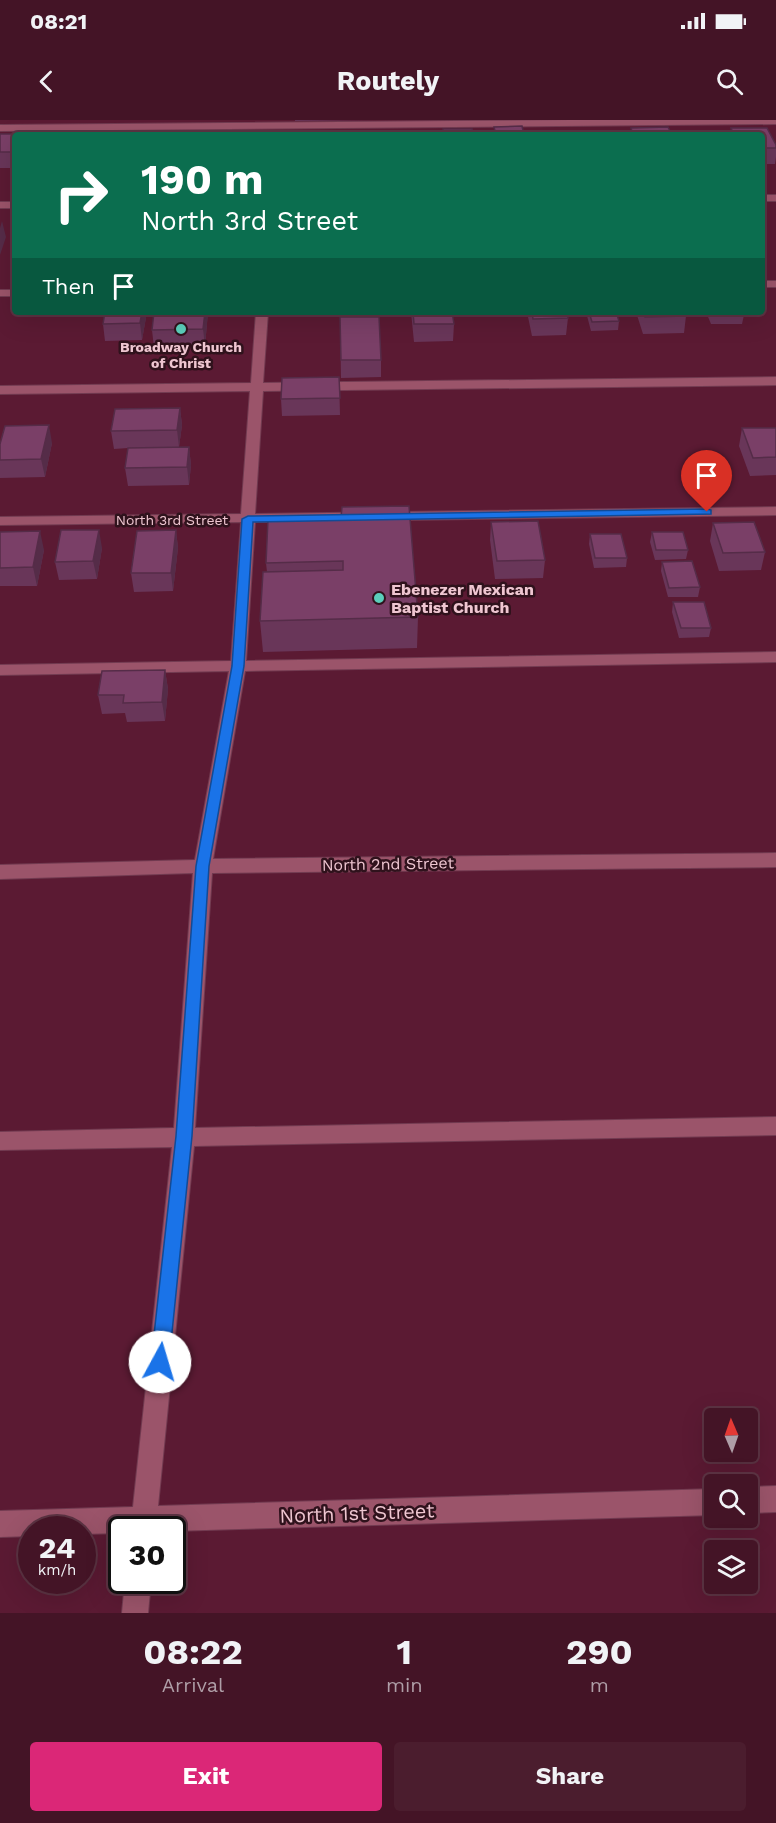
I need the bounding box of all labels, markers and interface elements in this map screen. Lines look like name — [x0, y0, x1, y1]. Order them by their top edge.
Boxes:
text: 08:21 — [30, 9, 87, 34]
icon: back — [30, 65, 63, 98]
text: Routely — [337, 65, 439, 97]
icon: search — [713, 65, 746, 98]
text: 190 m — [141, 155, 264, 204]
icon: right — [42, 156, 120, 234]
text: North 3rd Street — [141, 205, 358, 237]
icon: arrive — [107, 270, 140, 303]
text: Then — [42, 274, 95, 299]
marker: Broadway Church of Christ — [174, 322, 188, 336]
place label: Broadway Church of Christ — [120, 339, 242, 371]
pin — [681, 450, 732, 512]
icon: arrive — [690, 459, 723, 492]
street label: North 3rd Street — [116, 512, 228, 528]
place label: Ebenezer Mexican Baptist Church — [391, 580, 534, 617]
marker: Ebenezer Mexican Baptist Church — [372, 591, 386, 605]
street label: North 2nd Street — [322, 853, 455, 875]
position arrow — [128, 1330, 192, 1394]
north arrow — [704, 1408, 758, 1462]
map controls — [704, 1408, 758, 1594]
button: search — [704, 1474, 758, 1528]
street label: North 1st Street — [279, 1498, 435, 1528]
speed limit sign: 30 — [108, 1516, 186, 1594]
text: 24 — [39, 1530, 75, 1565]
button: layers — [704, 1540, 758, 1594]
text: km/h — [38, 1561, 76, 1579]
text: 08:22 — [143, 1631, 243, 1673]
text: 1 — [397, 1631, 412, 1673]
text: 290 — [566, 1631, 633, 1673]
text: Arrival — [162, 1673, 224, 1697]
text: min — [386, 1673, 423, 1697]
text: m — [590, 1673, 609, 1697]
button: Exit — [30, 1742, 382, 1811]
button: Share — [394, 1742, 746, 1811]

